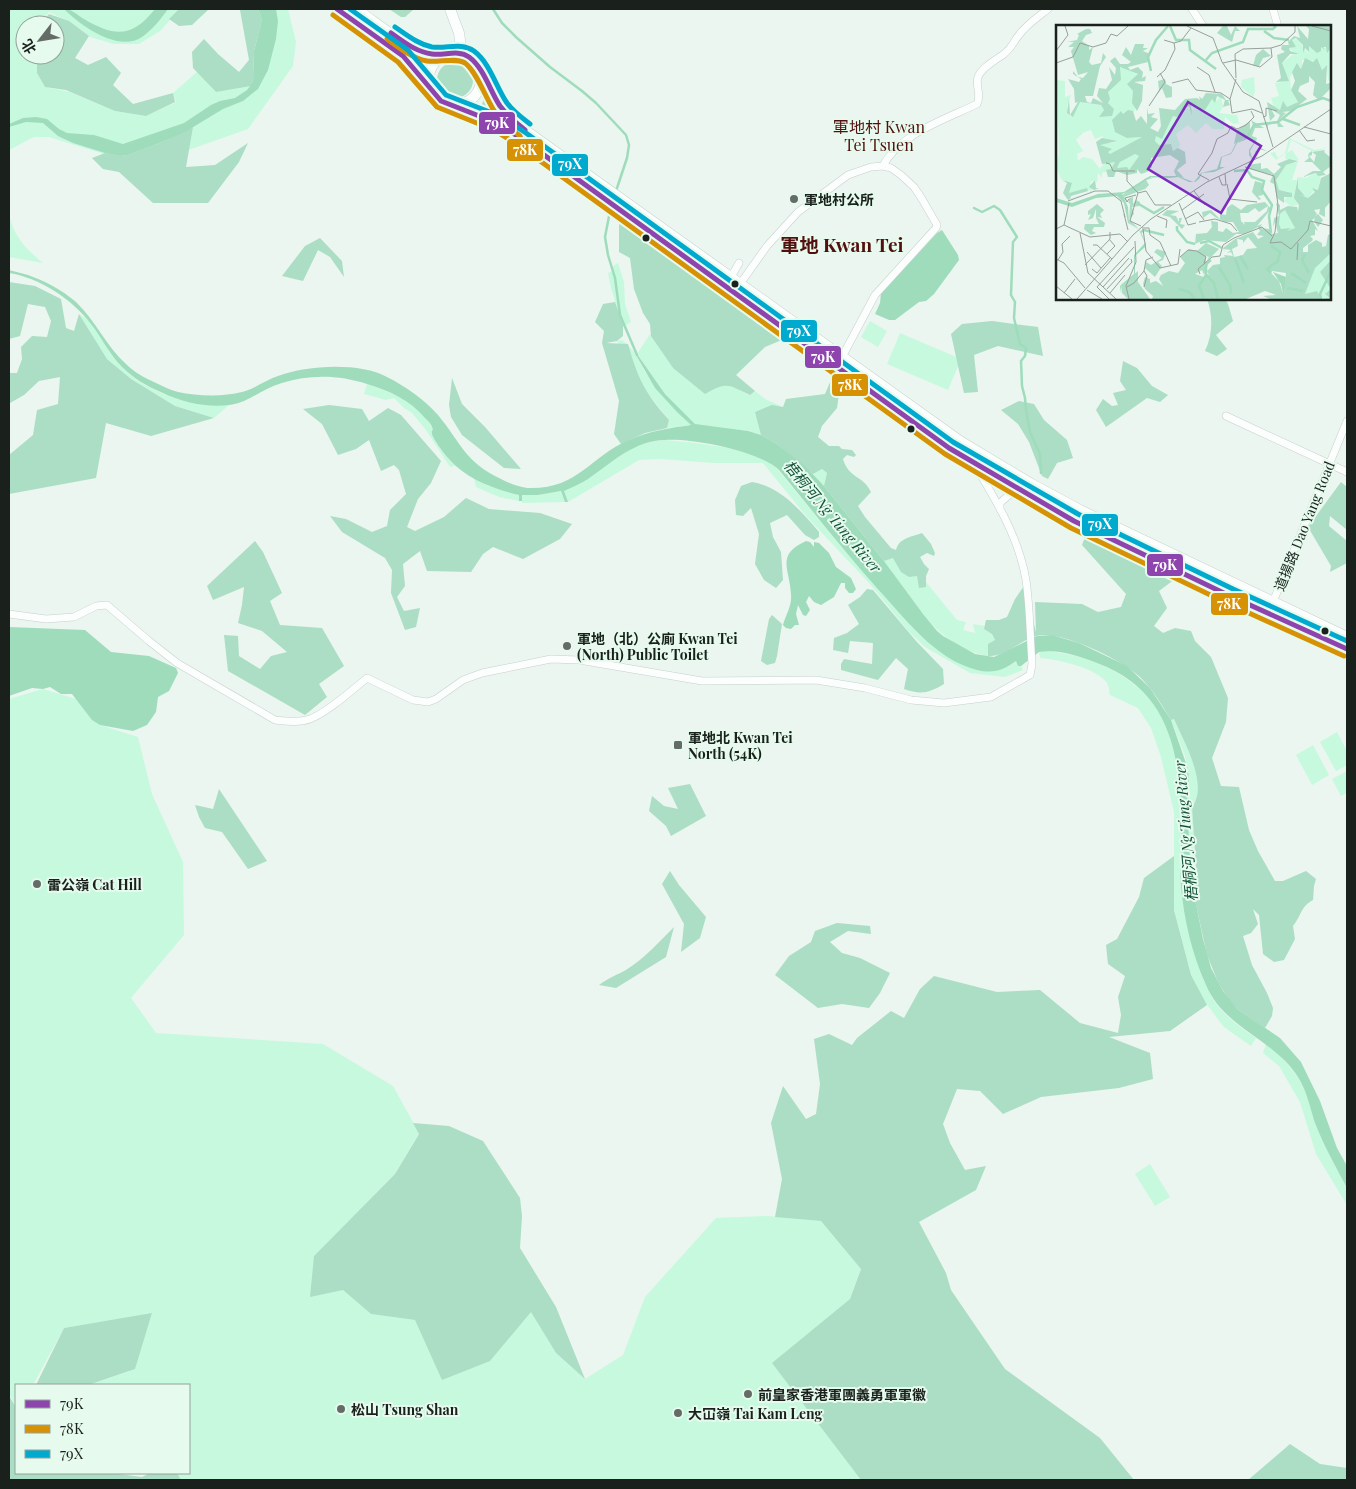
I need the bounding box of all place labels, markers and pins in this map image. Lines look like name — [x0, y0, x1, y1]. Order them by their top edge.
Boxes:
place label: 軍地村公所 — [804, 190, 874, 209]
marker: 軍地村公所 — [788, 193, 800, 205]
unlabelled marker — [641, 233, 651, 243]
unlabelled marker — [730, 279, 740, 289]
unlabelled marker — [906, 424, 916, 434]
unlabelled marker — [1320, 626, 1330, 636]
place label: 軍地（北）公廁 Kwan Tei (North) Public Toilet — [577, 629, 738, 664]
marker: 軍地（北）公廁 Kwan Tei (North) Public Toilet — [561, 640, 573, 652]
place label: 軍地北 Kwan Tei North (54K) — [688, 728, 793, 763]
marker: 軍地北 Kwan Tei North (54K) — [672, 739, 684, 751]
place label: 雷公嶺 Cat Hill — [47, 875, 143, 894]
marker: 雷公嶺 Cat Hill — [31, 878, 43, 890]
place label: 前皇家香港軍團義勇軍軍徽 — [758, 1385, 926, 1404]
marker: 前皇家香港軍團義勇軍軍徽 — [742, 1388, 754, 1400]
place label: 松山 Tsung Shan — [351, 1400, 459, 1419]
marker: 松山 Tsung Shan — [335, 1403, 347, 1415]
place label: 大冚嶺 Tai Kam Leng — [688, 1404, 822, 1423]
marker: 大冚嶺 Tai Kam Leng — [672, 1407, 684, 1419]

